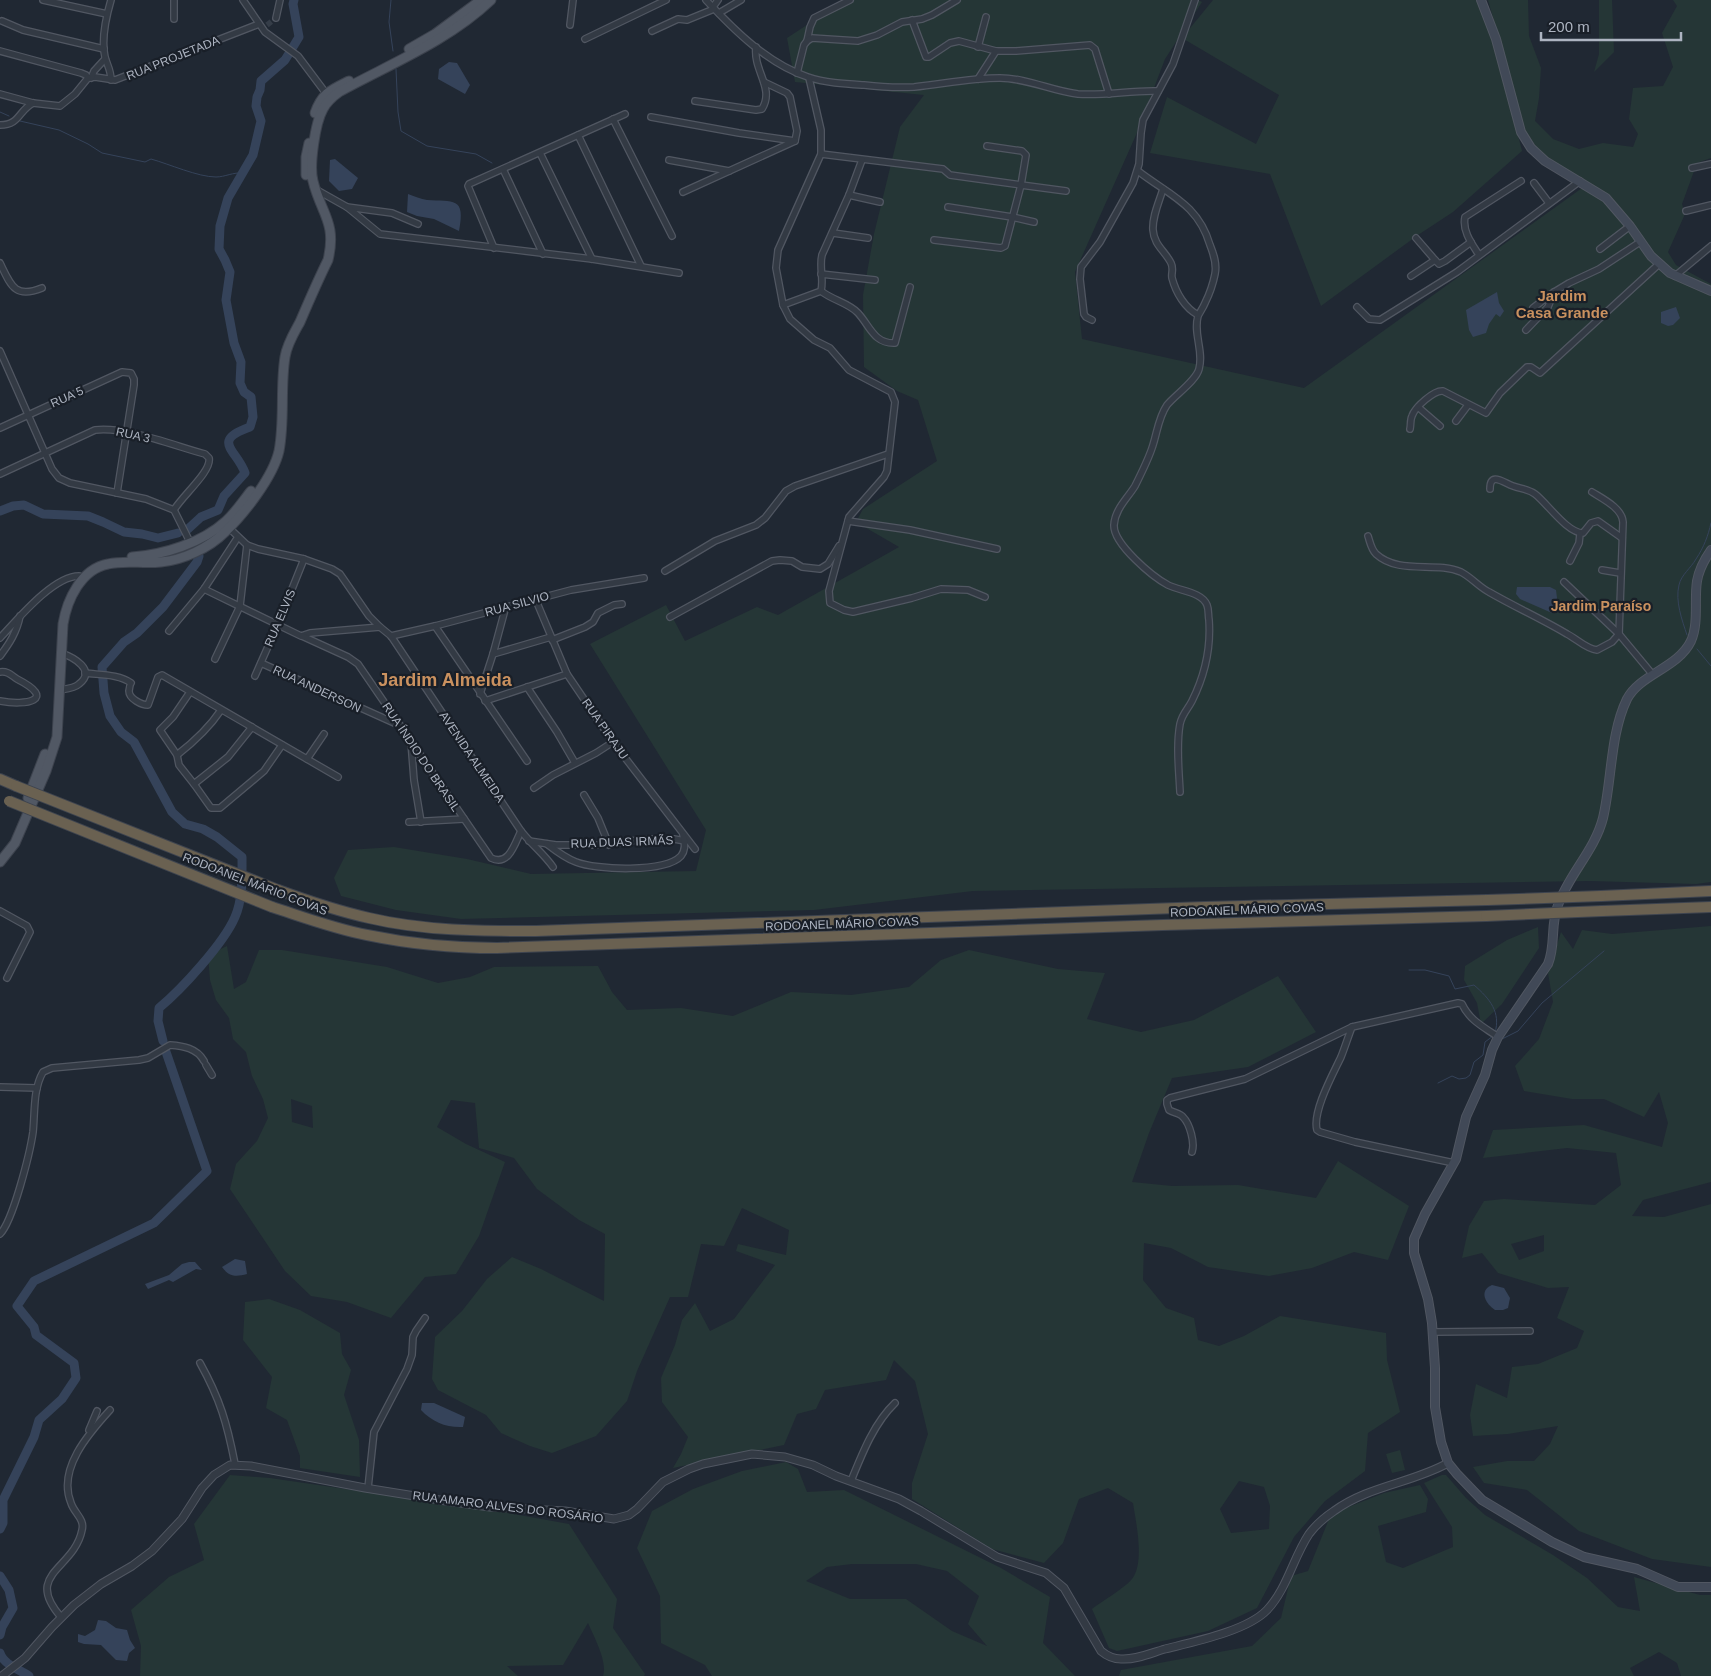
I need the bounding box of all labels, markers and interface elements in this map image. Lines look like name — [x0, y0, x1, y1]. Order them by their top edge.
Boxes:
scale bar — [1541, 10, 1681, 42]
text: 200 m — [1548, 18, 1590, 35]
street label: RUA PROJETADA — [124, 33, 222, 83]
district label: Jardim Casa Grande — [1516, 287, 1608, 321]
street label: RUA 5 — [48, 383, 86, 410]
street label: RUA 3 — [115, 425, 152, 446]
street label: RUA ELVIS — [262, 587, 298, 649]
street label: RUA SILVIO — [483, 589, 551, 619]
district label: Jardim Paraíso — [1551, 598, 1651, 614]
street label: RUA ANDERSON — [271, 663, 363, 715]
district label: Jardim Almeida — [378, 670, 513, 690]
street label: RUA PIRAJU — [579, 696, 631, 762]
street label: RUA ÍNDIO DO BRASIL — [379, 699, 464, 815]
street label: AVENIDA ALMEIDA — [436, 709, 508, 805]
street label: RUA DUAS IRMÃS — [570, 833, 674, 851]
street label: RODOANEL MÁRIO COVAS — [181, 849, 330, 918]
street label: RODOANEL MÁRIO COVAS — [1170, 899, 1324, 920]
street label: RODOANEL MÁRIO COVAS — [765, 913, 919, 934]
street label: RUA AMARO ALVES DO ROSÁRIO — [412, 1487, 604, 1526]

